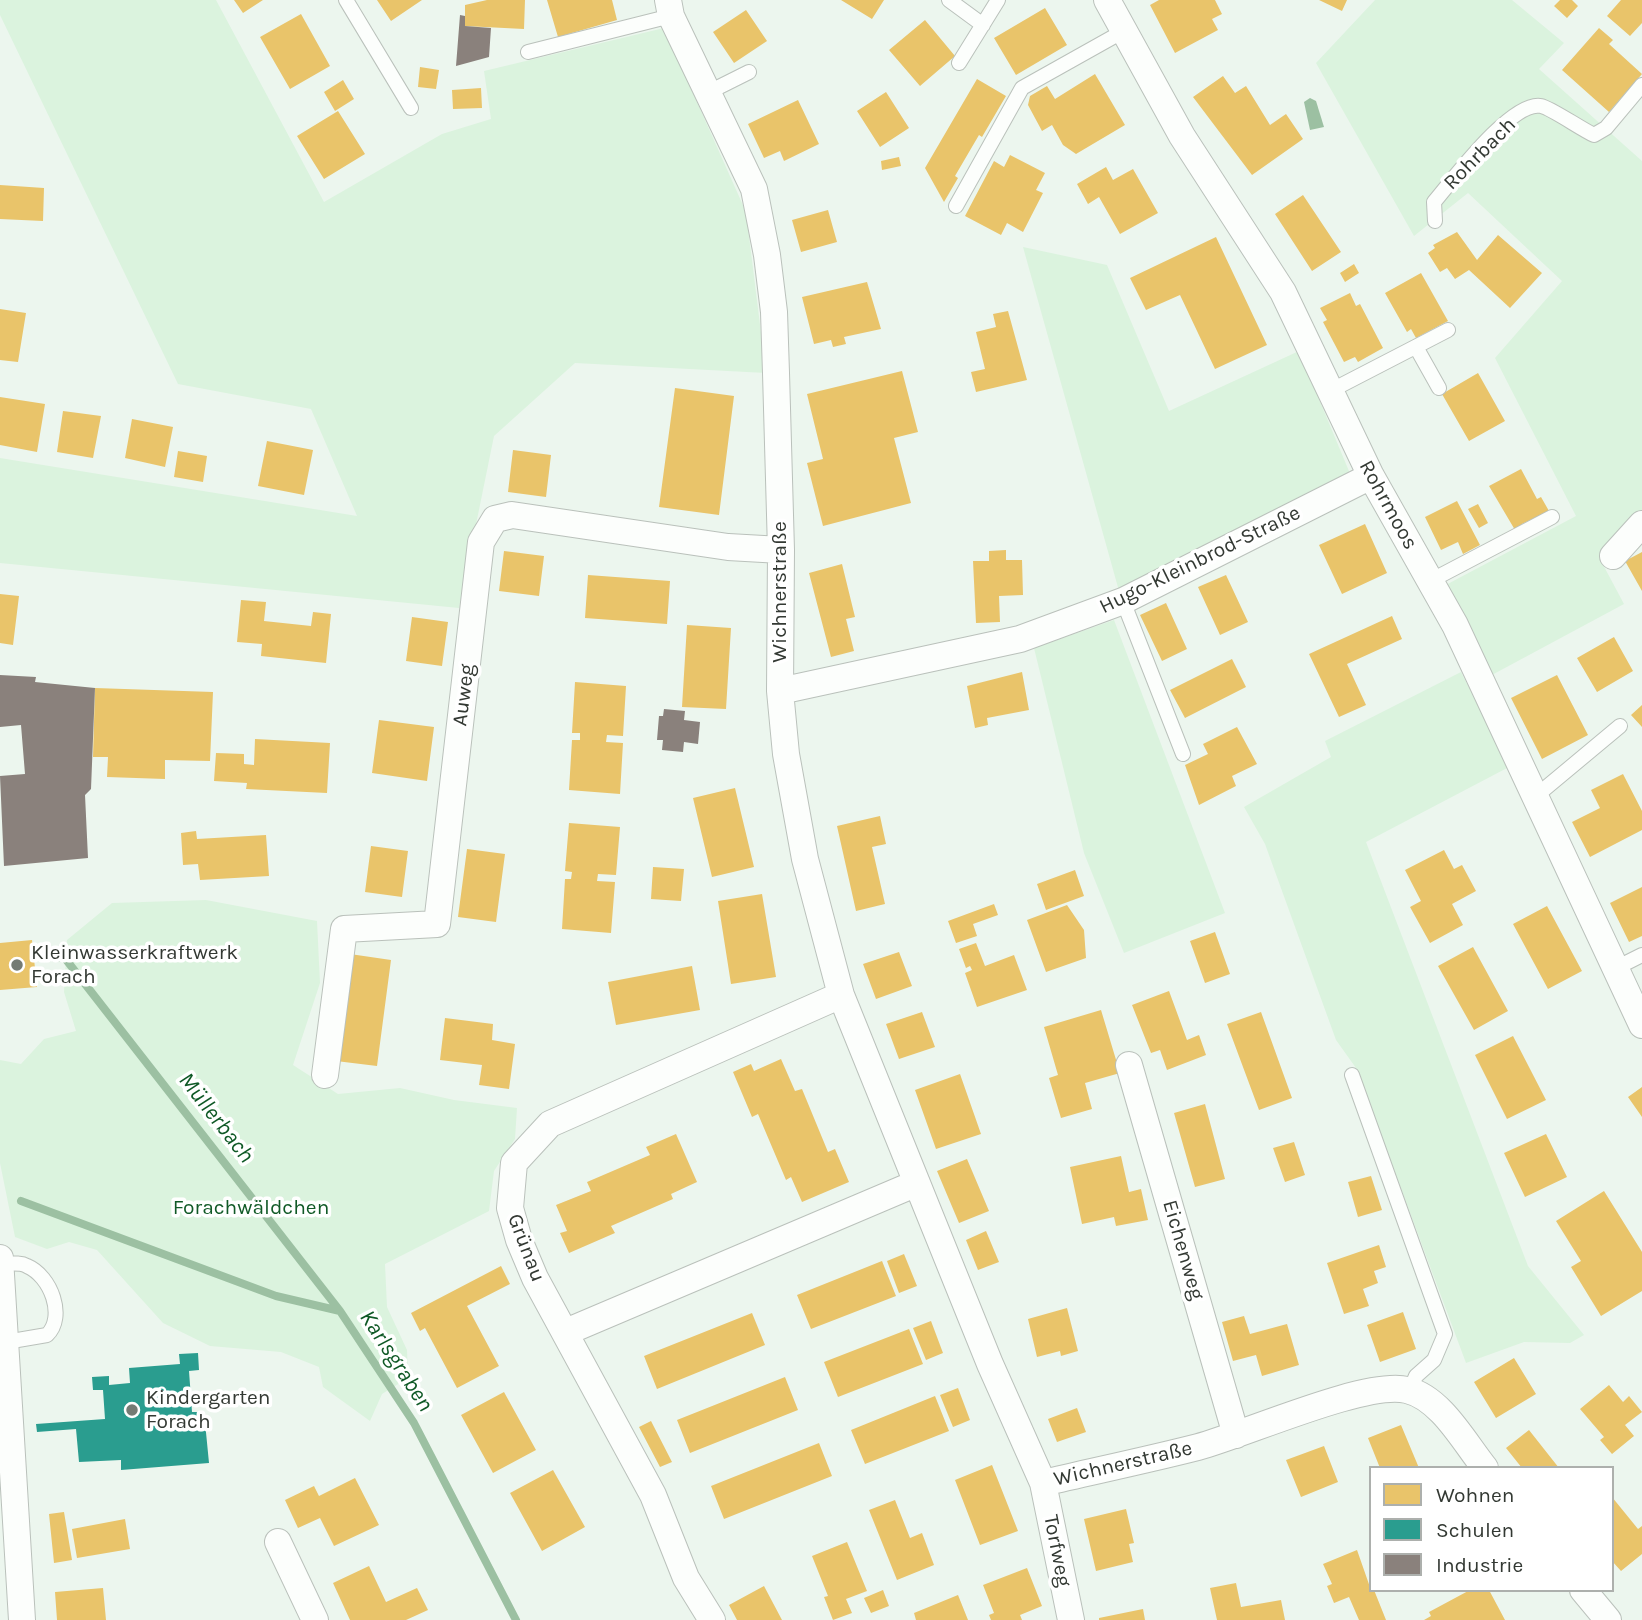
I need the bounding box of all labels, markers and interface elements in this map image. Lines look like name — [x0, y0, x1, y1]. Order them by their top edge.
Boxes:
street label: Rohrbach — [1439, 113, 1521, 195]
street label: Rohrmoos — [1353, 456, 1423, 554]
street label: Hugo-Kleinbrod-Straße — [1095, 500, 1305, 620]
street label: Wichnerstraße — [767, 521, 793, 663]
street label: Auweg — [448, 662, 480, 728]
place label: Kleinwasserkraftwerk Forach — [31, 940, 238, 990]
marker: Kleinwasserkraftwerk Forach — [9, 957, 25, 973]
water label: Müllerbach — [172, 1067, 260, 1169]
park label: Forachwäldchen — [173, 1195, 329, 1221]
street label: Eichenweg — [1157, 1197, 1209, 1303]
street label: Grünau — [502, 1210, 550, 1286]
water label: Karlsgraben — [353, 1305, 439, 1417]
place label: Kindergarten Forach — [146, 1385, 271, 1435]
marker: Kindergarten Forach — [124, 1402, 140, 1418]
street label: Wichnerstraße — [1051, 1436, 1195, 1492]
legend — [1369, 1466, 1614, 1592]
text: Wohnen — [1436, 1483, 1514, 1507]
street label: Torfweg — [1038, 1513, 1076, 1589]
text: Schulen — [1436, 1518, 1514, 1542]
text: Industrie — [1436, 1553, 1523, 1577]

